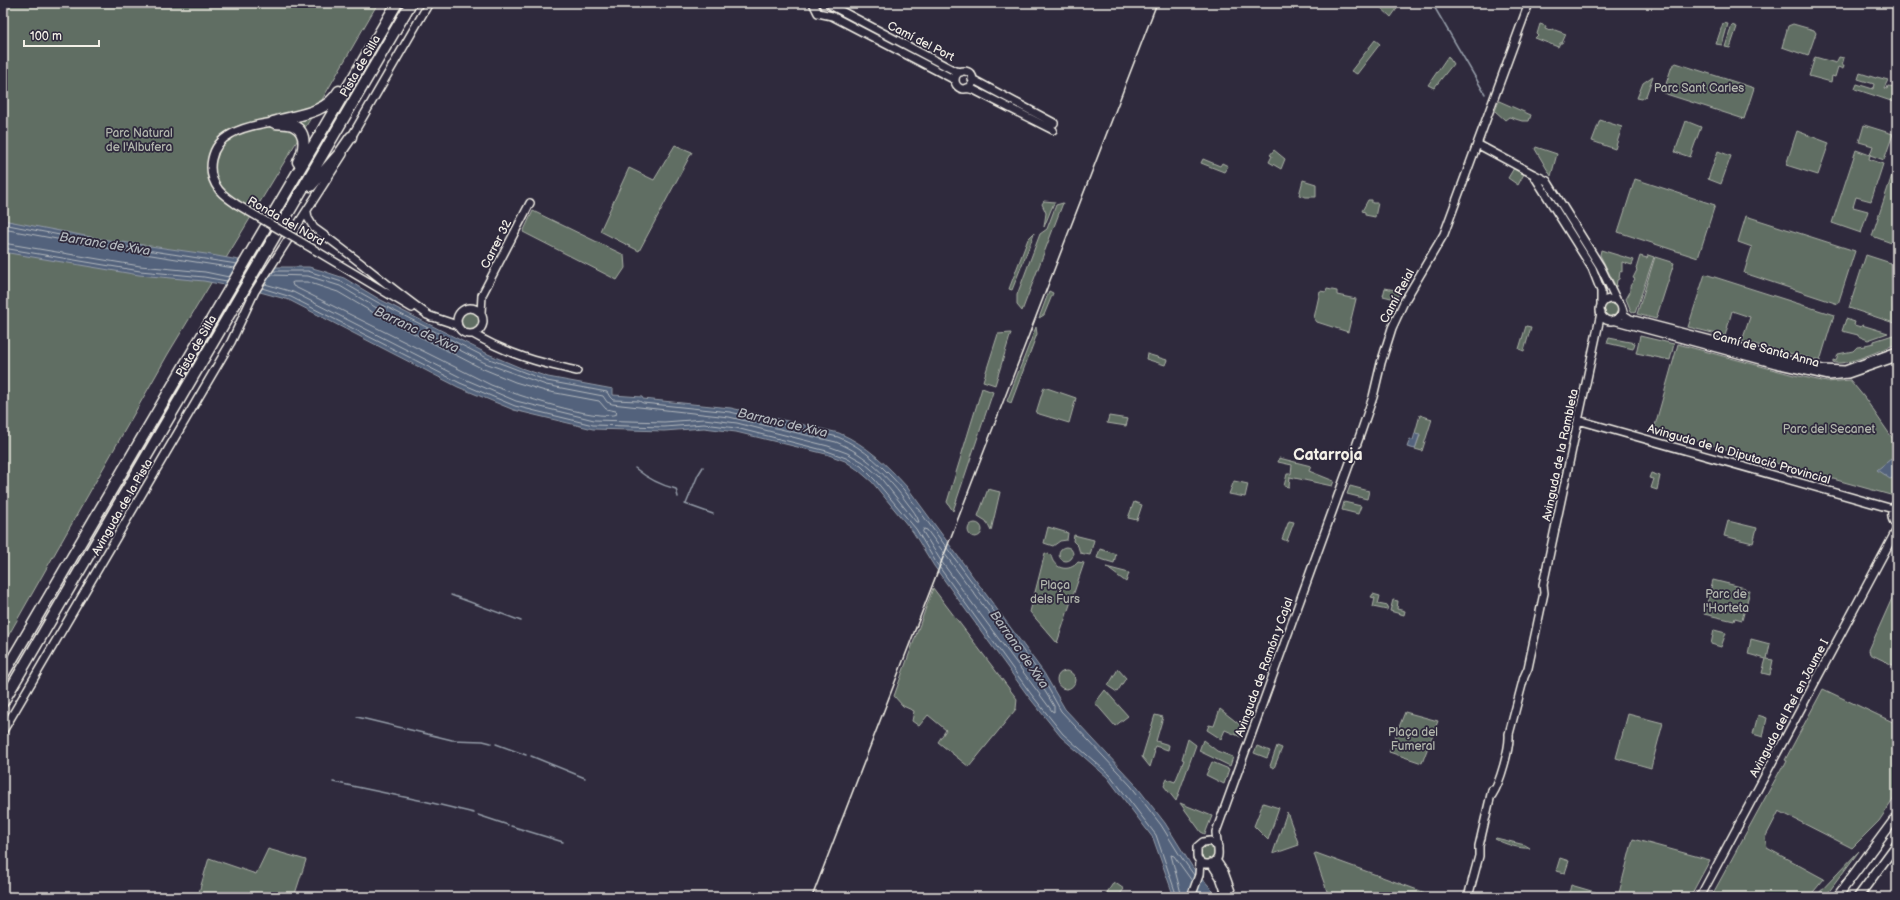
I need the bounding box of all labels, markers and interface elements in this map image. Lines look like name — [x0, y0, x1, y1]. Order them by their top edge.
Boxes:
street label: Camí del Port — [885, 18, 957, 65]
scale bar — [24, 22, 99, 48]
text: 100 m — [30, 29, 62, 44]
street label: Pista de Silla — [337, 33, 384, 100]
park label: Parc Sant Carles — [1654, 81, 1744, 96]
park label: Parc Natural de l'Albufera — [105, 126, 173, 155]
street label: Ronda del Nord — [245, 194, 327, 249]
street label: Carrer 32 — [478, 217, 515, 271]
water label: Barranc de Xiva — [58, 229, 151, 259]
street label: Camí Reial — [1377, 267, 1418, 326]
water label: Barranc de Xiva — [372, 303, 461, 356]
street label: Pista de Silla — [173, 313, 220, 380]
street label: Camí de Santa Anna — [1711, 328, 1821, 371]
street label: Avinguda de la Rambleta — [1539, 387, 1582, 523]
water label: Barranc de Xiva — [736, 405, 829, 441]
street label: Avinguda de la Diputació Provincial — [1646, 421, 1832, 488]
park label: Parc del Secanet — [1783, 422, 1875, 437]
district label: Catarroja — [1293, 446, 1363, 465]
street label: Avinguda de la Pista — [89, 456, 156, 558]
park label: Plaça dels Furs — [1030, 578, 1080, 607]
park label: Parc de l'Horteta — [1703, 587, 1749, 616]
street label: Avinguda de Ramón y Cajal — [1232, 595, 1297, 739]
water label: Barranc de Xiva — [986, 608, 1052, 692]
street label: Avinguda del Rei en Jaume I — [1747, 636, 1832, 780]
park label: Plaça del Fumeral — [1388, 725, 1438, 754]

